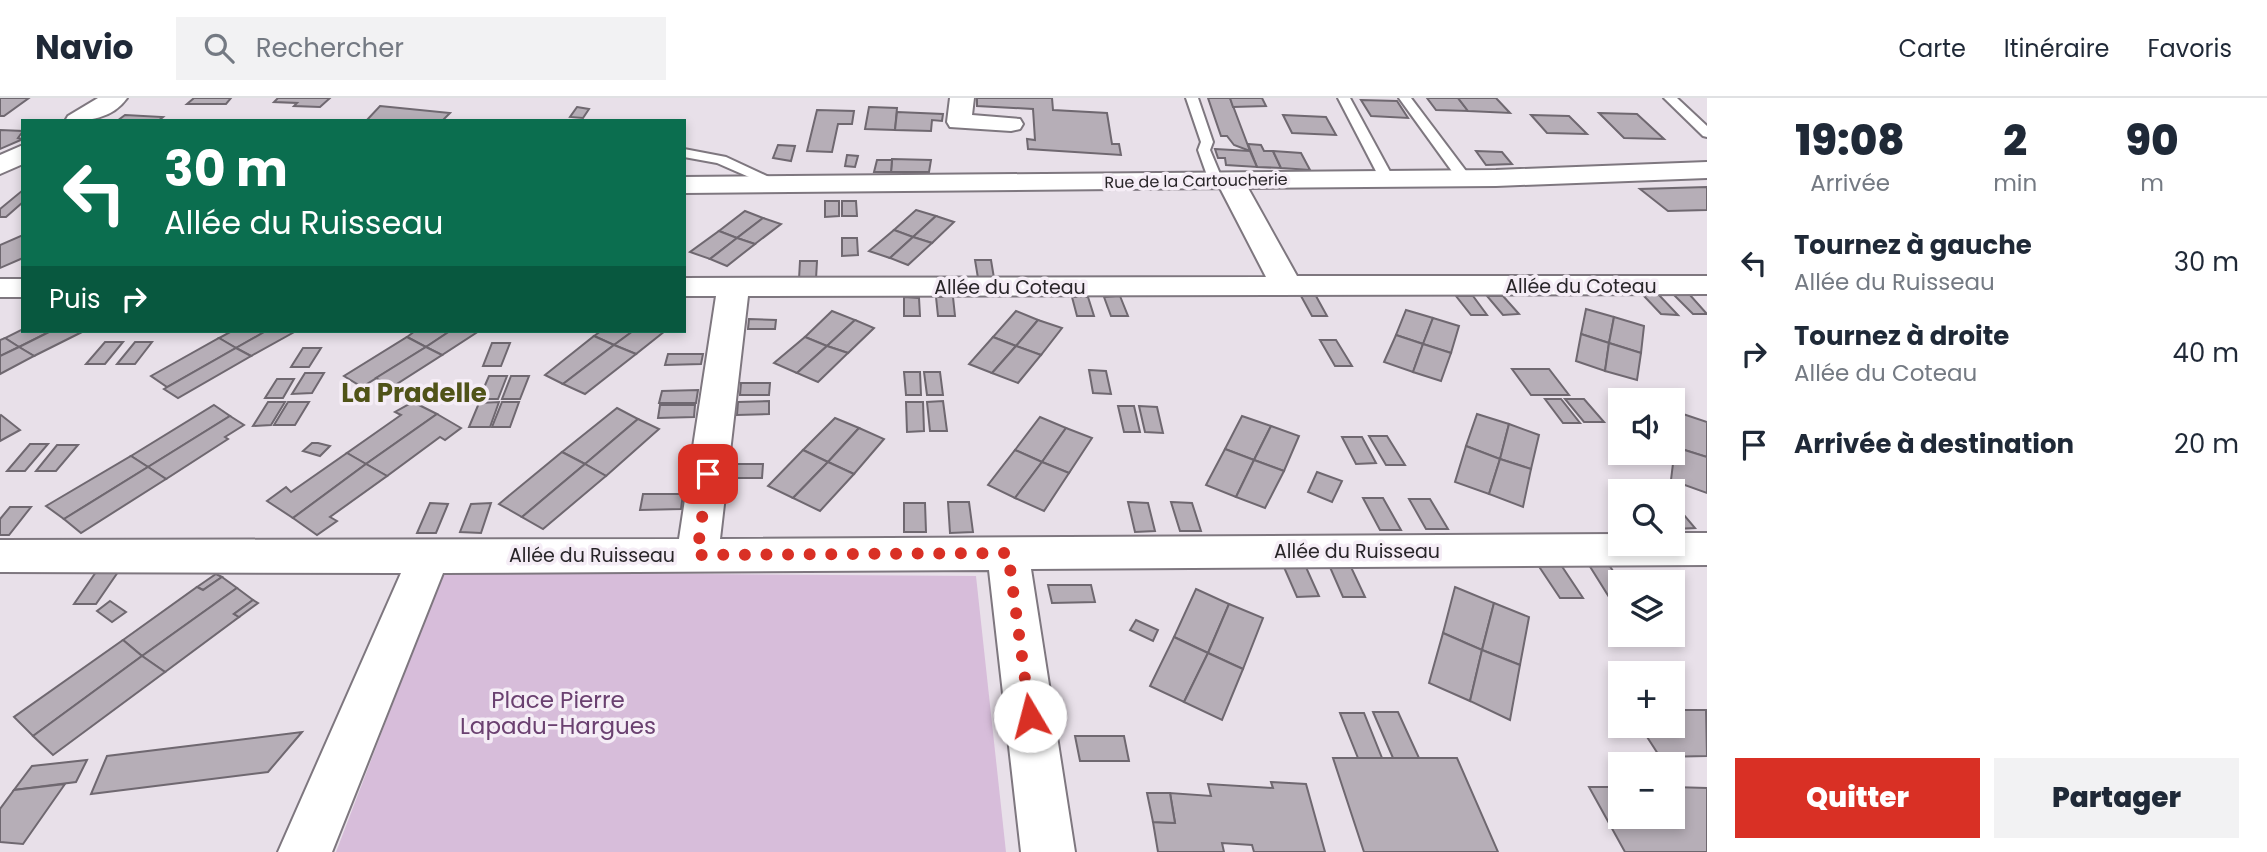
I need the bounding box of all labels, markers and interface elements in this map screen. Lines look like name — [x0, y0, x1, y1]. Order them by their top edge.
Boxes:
search box — [176, 17, 666, 80]
text: Navio — [35, 24, 134, 71]
icon: search — [200, 29, 238, 67]
text: Rechercher — [256, 30, 404, 66]
text: Carte — [1898, 32, 1966, 65]
text: Itinéraire — [2004, 32, 2109, 65]
text: Favoris — [2147, 32, 2232, 65]
text: 19:08 — [1795, 111, 1905, 170]
text: 2 — [2003, 111, 2027, 170]
text: 90 — [2126, 111, 2179, 170]
text: 30 m — [164, 135, 288, 203]
icon: left — [49, 147, 140, 238]
text: Arrivée — [1810, 167, 1890, 199]
text: min — [1993, 167, 2037, 199]
text: m — [2140, 167, 2164, 199]
street label: Rue de la Cartoucherie — [1104, 168, 1288, 194]
text: Allée du Ruisseau — [164, 200, 443, 245]
text: Tournez à gauche — [1794, 227, 2032, 263]
icon: left — [1735, 244, 1773, 282]
text: 30 m — [2174, 244, 2239, 280]
text: Allée du Ruisseau — [1794, 266, 1995, 298]
street label: Allée du Coteau — [1505, 273, 1657, 300]
street label: Allée du Coteau — [934, 274, 1086, 301]
icon: right — [115, 280, 153, 318]
text: Puis — [49, 281, 101, 317]
text: Tournez à droite — [1794, 318, 2009, 354]
icon: right — [1735, 335, 1773, 373]
text: 40 m — [2173, 335, 2239, 371]
text: Allée du Coteau — [1794, 357, 1977, 389]
district label: La Pradelle — [341, 375, 487, 411]
map controls — [1608, 388, 1685, 829]
button: sound — [1608, 388, 1685, 465]
icon: arrive — [1735, 426, 1773, 464]
text: Arrivée à destination — [1794, 426, 2074, 462]
text: 20 m — [2174, 426, 2239, 462]
pin — [678, 444, 738, 504]
icon: arrive — [689, 455, 727, 493]
button: search — [1608, 479, 1685, 556]
street label: Allée du Ruisseau — [1274, 538, 1440, 565]
street label: Allée du Ruisseau — [509, 542, 675, 569]
button: layers — [1608, 570, 1685, 647]
button: + — [1608, 661, 1685, 738]
position arrow — [993, 679, 1067, 753]
park label: Place Pierre Lapadu-Hargues — [460, 684, 656, 742]
button: − — [1608, 752, 1685, 829]
button: Quitter — [1735, 758, 1980, 838]
button: Partager — [1994, 758, 2239, 838]

